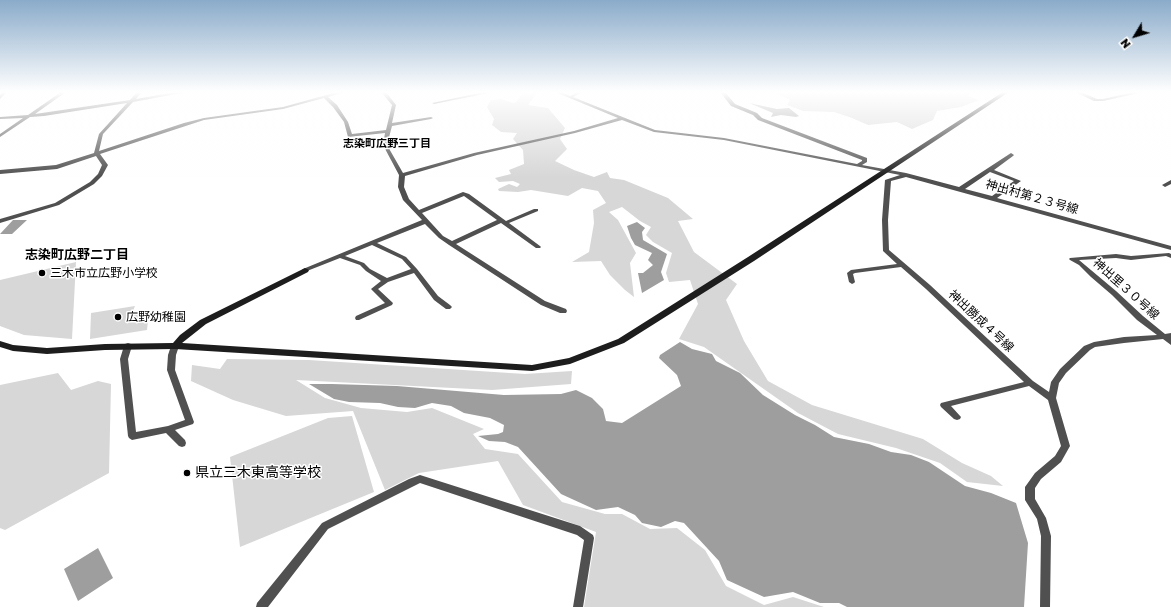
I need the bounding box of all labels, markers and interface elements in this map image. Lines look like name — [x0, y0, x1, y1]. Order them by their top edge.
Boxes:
north arrow — [1115, 16, 1155, 56]
text: N — [1117, 36, 1133, 51]
district label: 志染町広野三丁目 — [343, 137, 431, 151]
street label: 神出村第２３号線 — [984, 177, 1080, 217]
district label: 志染町広野二丁目 — [25, 247, 129, 263]
street label: 神出里３０号線 — [1090, 256, 1162, 322]
place label: 三木市立広野小学校 — [50, 266, 158, 280]
marker: 三木市立広野小学校 — [37, 268, 47, 278]
street label: 神出勝成４号線 — [945, 287, 1017, 355]
place label: 広野幼稚園 — [126, 310, 186, 324]
marker: 広野幼稚園 — [113, 312, 123, 322]
place label: 県立三木東高等学校 — [195, 465, 321, 481]
marker: 県立三木東高等学校 — [182, 468, 192, 478]

